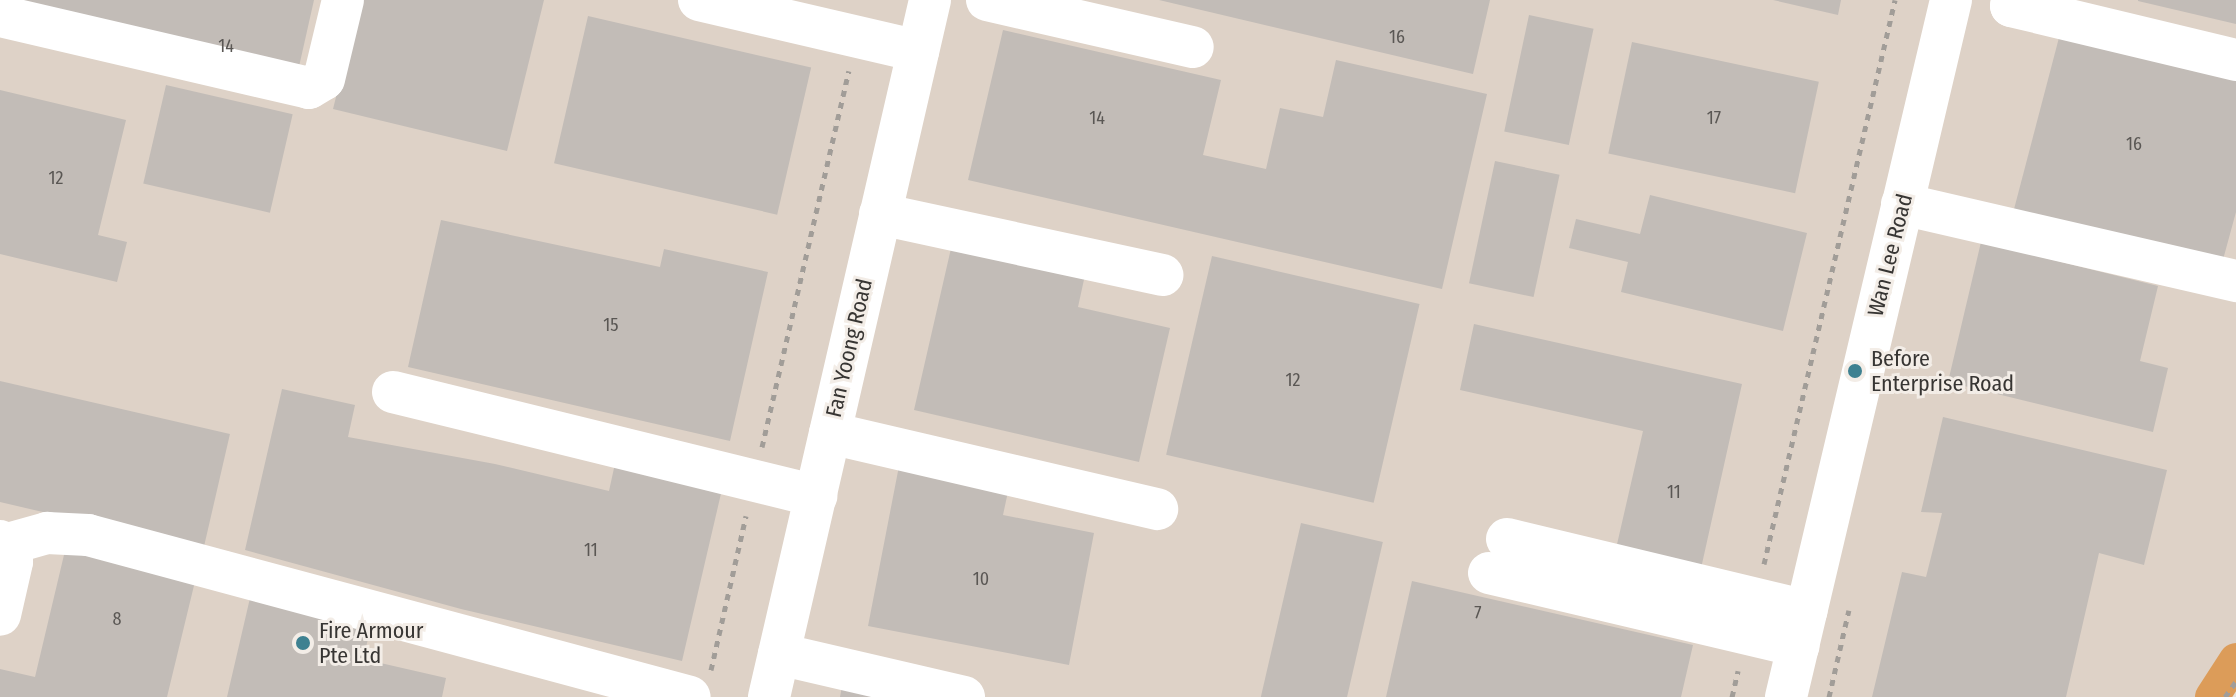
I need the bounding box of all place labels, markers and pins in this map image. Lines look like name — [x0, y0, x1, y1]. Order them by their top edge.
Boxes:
place label: Before Enterprise Road — [1871, 345, 2014, 396]
marker: Before Enterprise Road — [1846, 362, 1864, 380]
place label: Fire Armour Pte Ltd — [319, 617, 423, 668]
marker: Fire Armour Pte Ltd — [294, 634, 312, 652]

